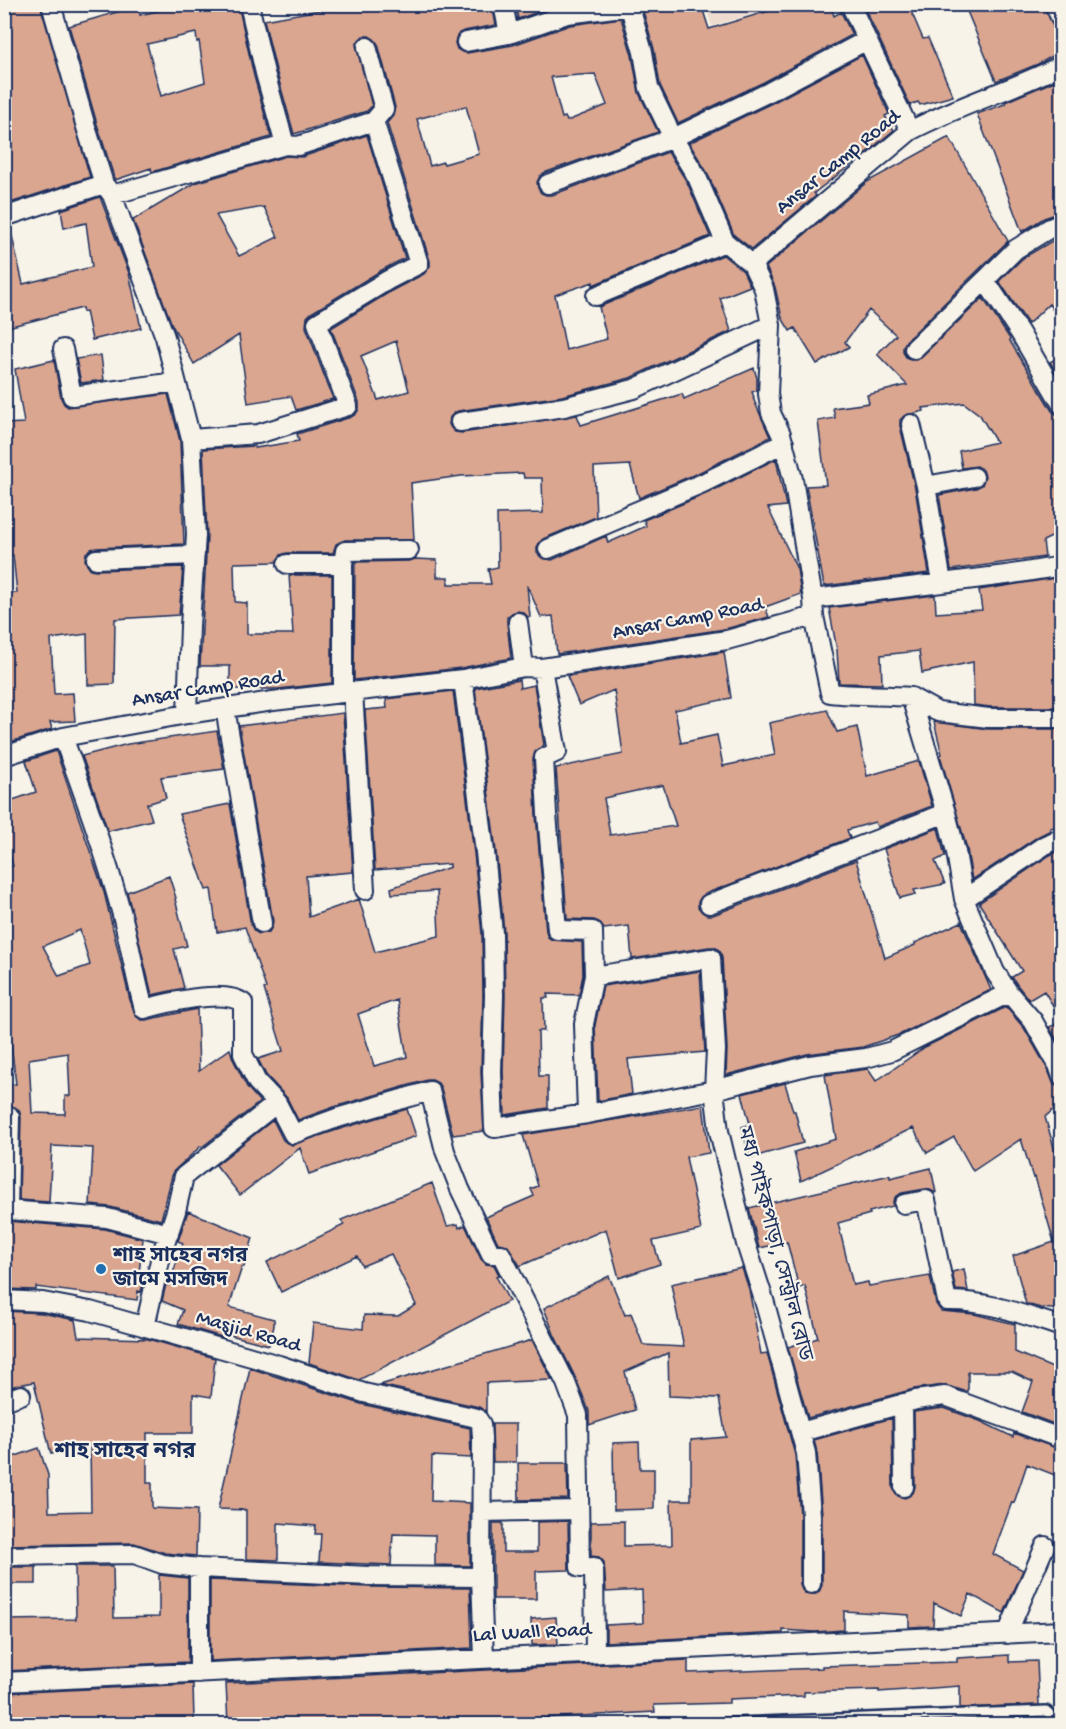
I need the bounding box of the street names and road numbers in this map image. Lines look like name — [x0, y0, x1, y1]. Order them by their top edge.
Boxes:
street label: Ansar Camp Road — [772, 104, 908, 221]
street label: Ansar Camp Road — [610, 593, 767, 647]
street label: Ansar Camp Road — [130, 665, 287, 714]
street label: মধ্য পাইকপাড়া, সেন্ট্রাল রোড — [729, 1122, 820, 1365]
street label: Masjid Road — [193, 1306, 305, 1360]
street label: Lal Wall Road — [472, 1618, 594, 1650]

